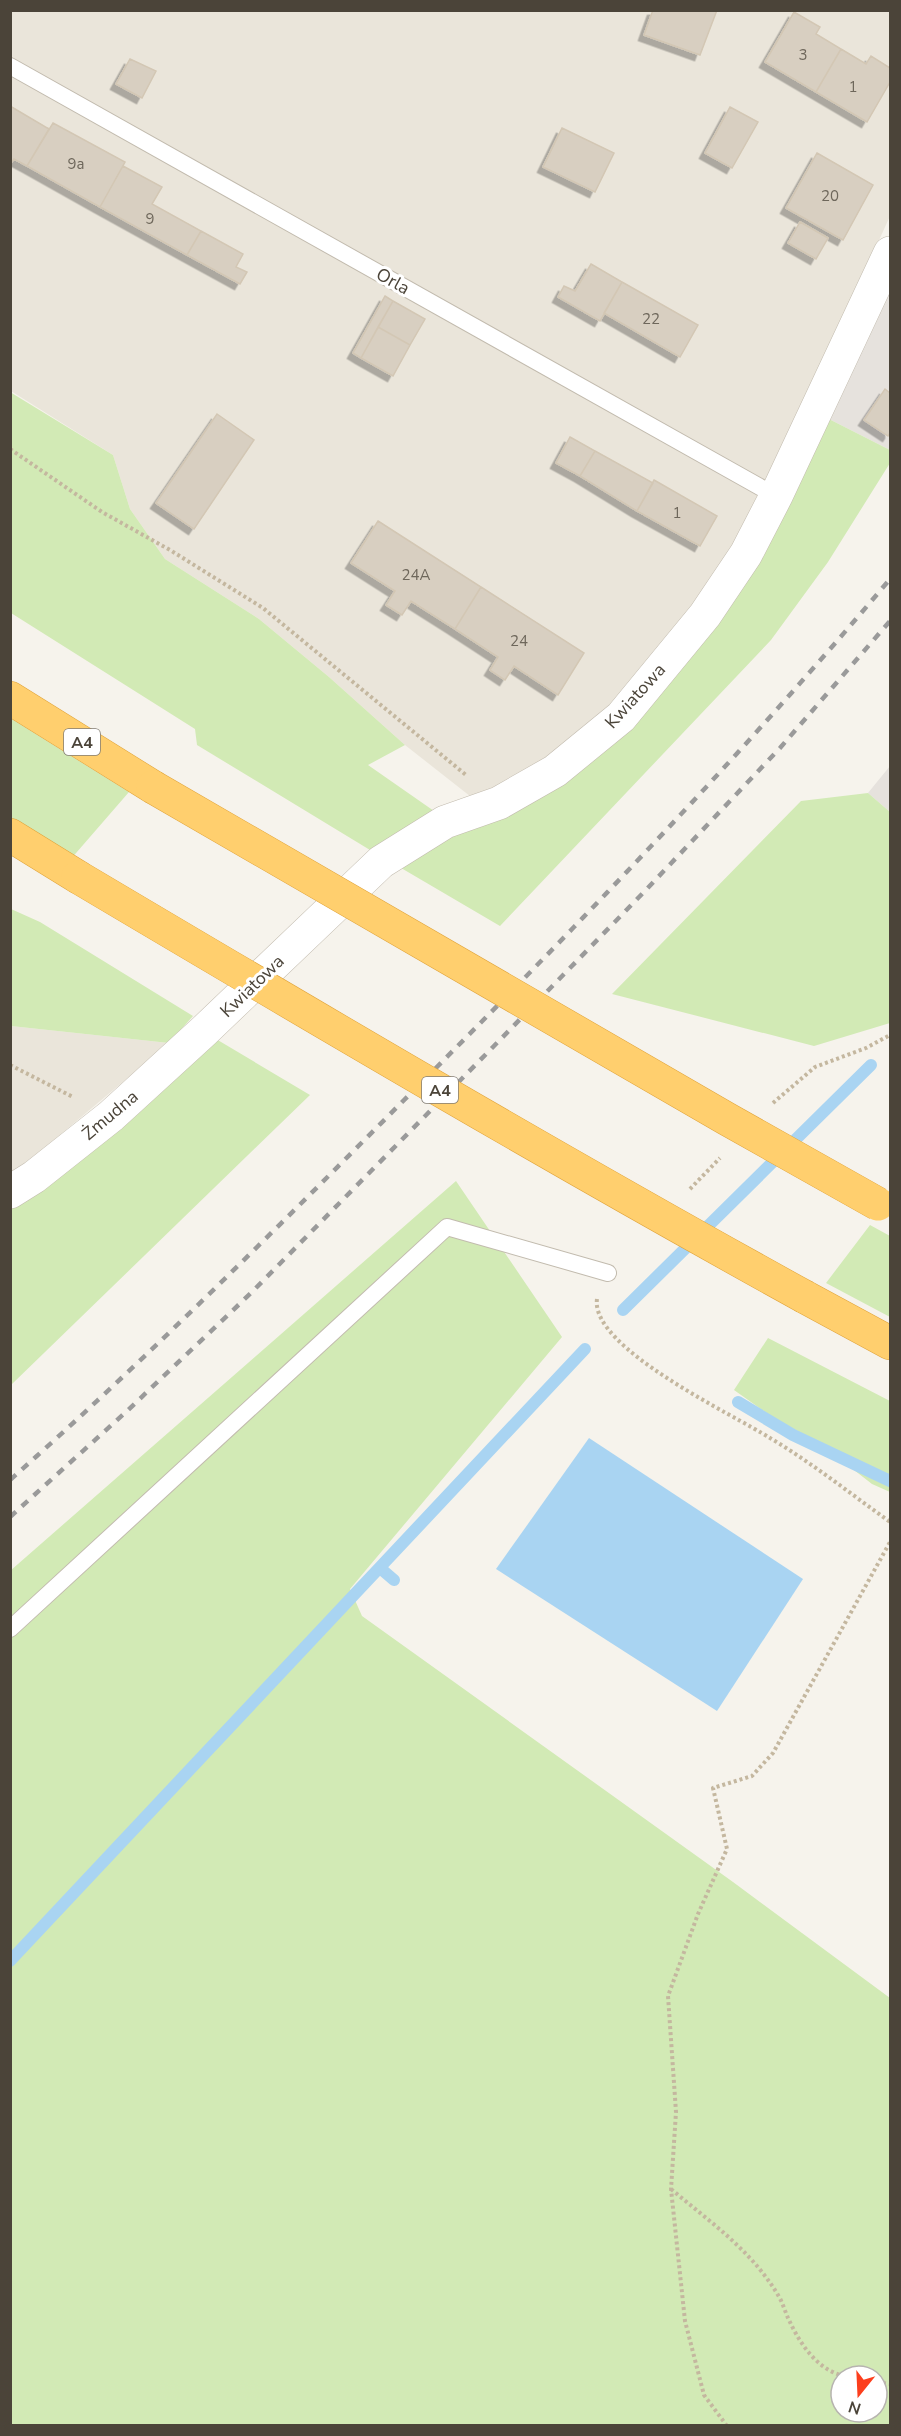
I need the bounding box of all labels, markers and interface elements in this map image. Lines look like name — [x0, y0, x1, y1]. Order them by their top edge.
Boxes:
house number: 3 — [798, 45, 808, 65]
house number: 1 — [848, 77, 858, 97]
house number: 9a — [68, 154, 84, 174]
house number: 20 — [821, 186, 839, 206]
house number: 9 — [145, 209, 155, 229]
street label: Orla — [372, 262, 414, 300]
house number: 22 — [642, 309, 660, 329]
house number: 1 — [672, 503, 682, 523]
house number: 24A — [402, 565, 431, 585]
house number: 24 — [510, 631, 528, 651]
street label: Kwiatowa — [599, 658, 671, 734]
road number: A4 — [64, 729, 100, 755]
street label: Kwiatowa — [215, 950, 289, 1022]
road number: A4 — [422, 1077, 458, 1103]
street label: Żmudna — [77, 1084, 143, 1146]
north arrow — [829, 2364, 889, 2424]
text: N — [846, 2395, 864, 2420]

